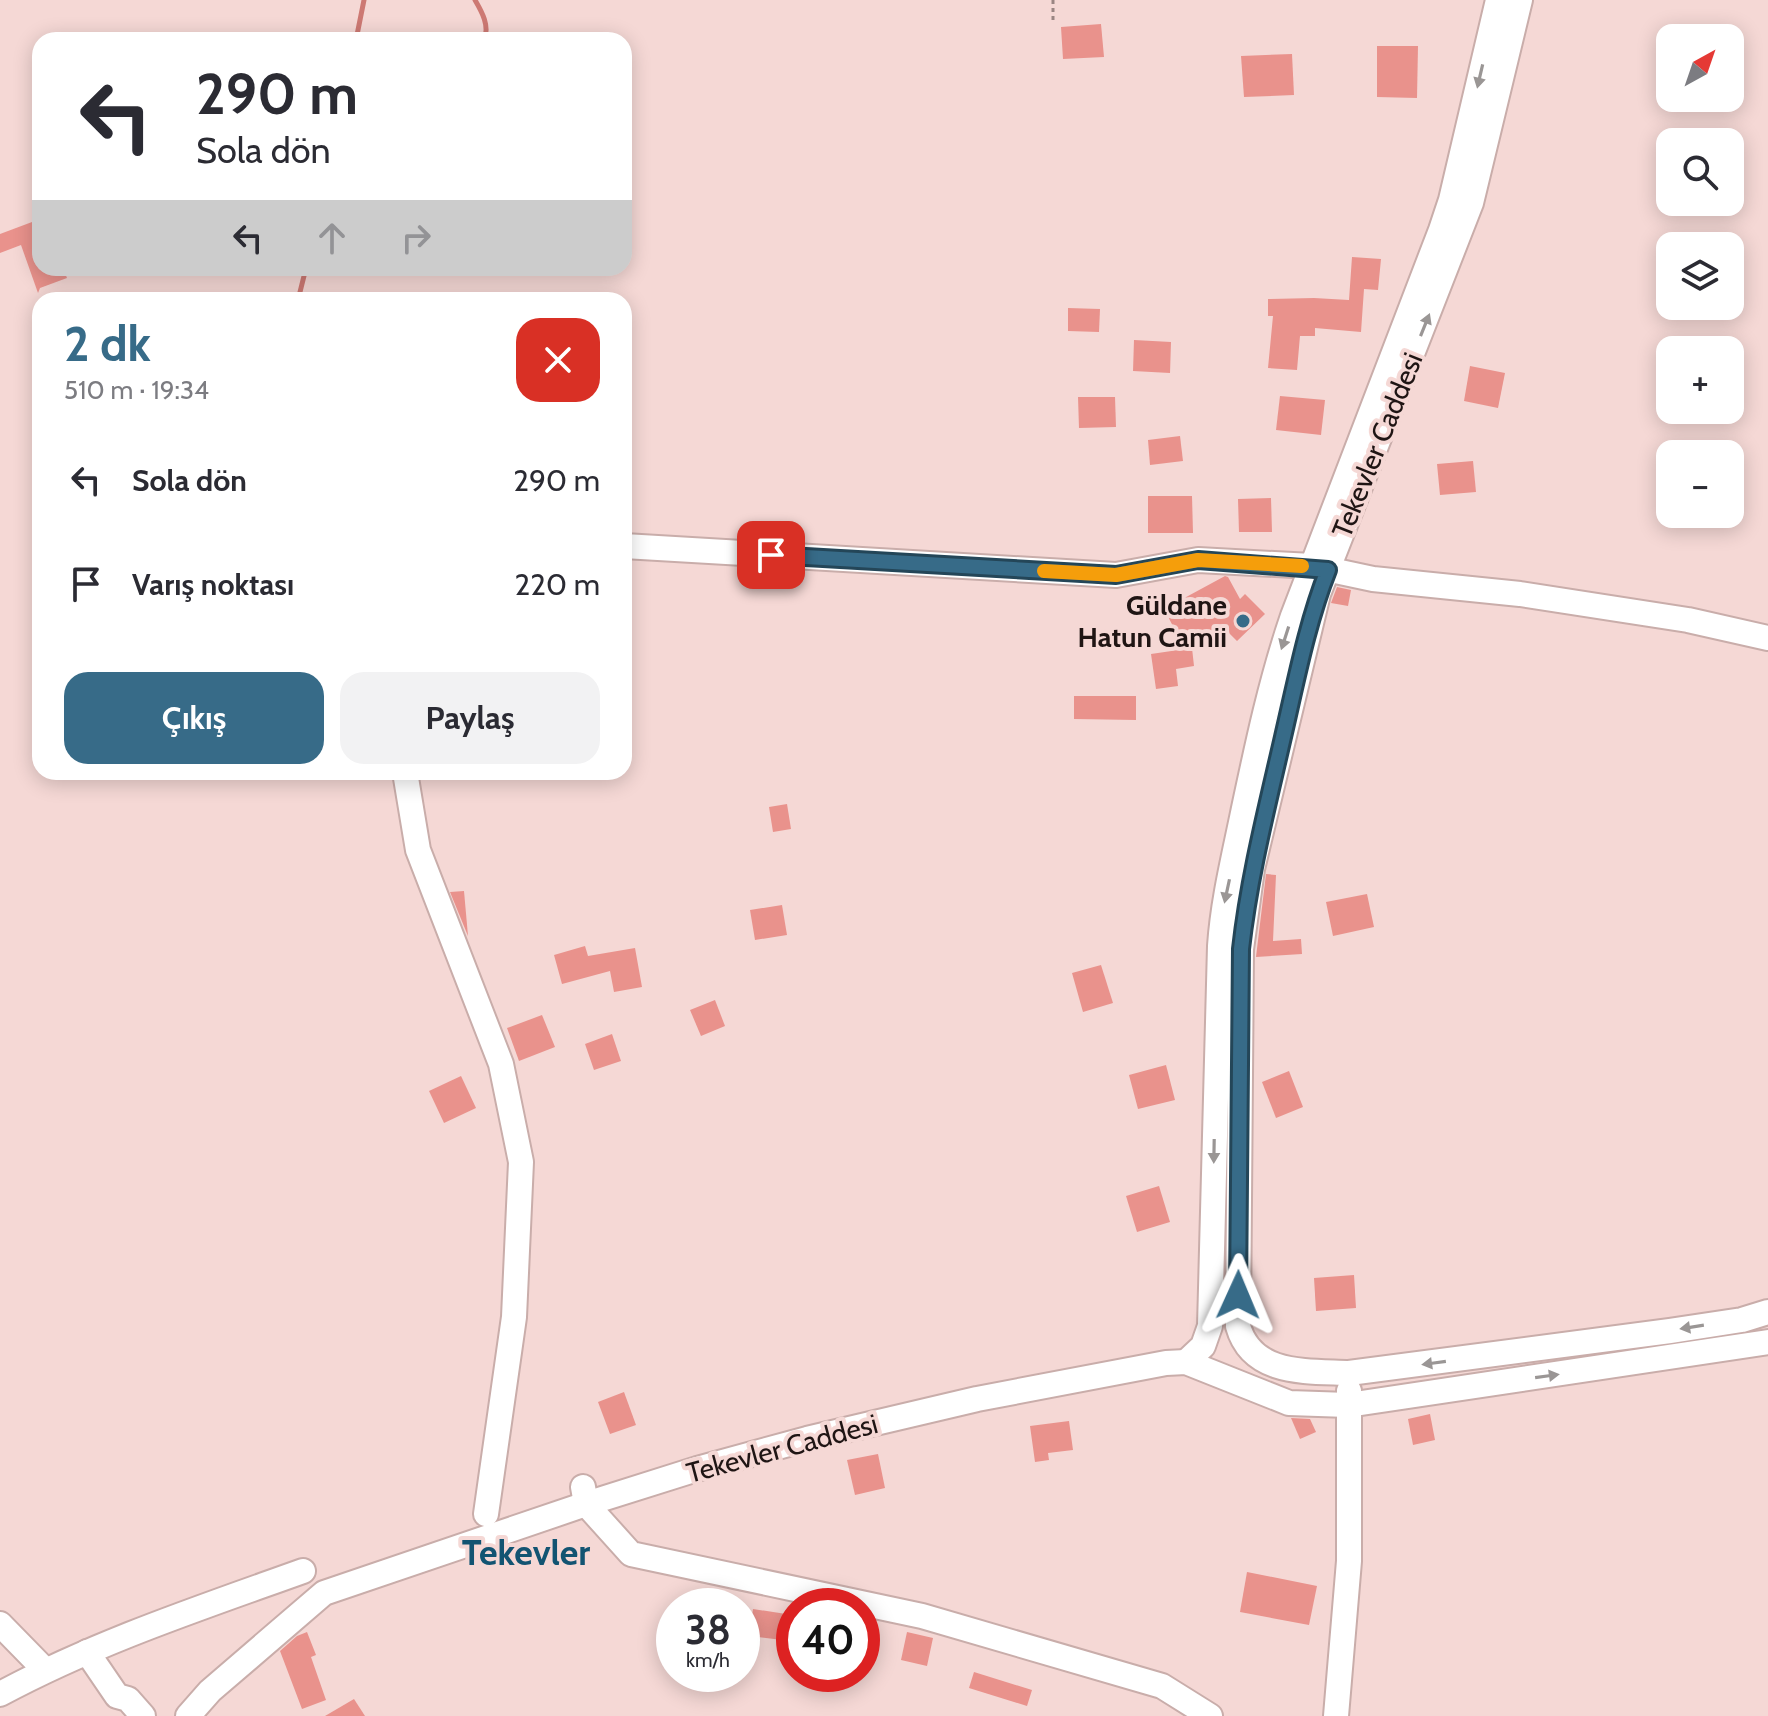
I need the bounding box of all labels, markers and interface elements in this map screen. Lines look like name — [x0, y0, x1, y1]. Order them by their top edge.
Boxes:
north arrow — [1656, 24, 1744, 112]
map controls — [1656, 24, 1744, 528]
text: 290 m — [196, 60, 358, 128]
icon: left — [64, 64, 168, 168]
one-way arrow — [1474, 64, 1486, 89]
text: Sola dön — [196, 128, 331, 172]
button: search — [1656, 128, 1744, 216]
icon: left — [226, 216, 270, 260]
icon: ahead — [310, 216, 354, 260]
icon: right — [394, 216, 438, 260]
button: layers — [1656, 232, 1744, 320]
one-way arrow — [1419, 313, 1432, 337]
text: 2 dk — [64, 315, 151, 373]
button: close — [516, 318, 600, 402]
button: + — [1656, 336, 1744, 424]
street label: Tekevler Caddesi — [1324, 348, 1430, 542]
text: 510 m · 19:34 — [64, 374, 209, 406]
button: − — [1656, 440, 1744, 528]
icon: left — [64, 458, 108, 502]
text: Sola dön — [132, 462, 247, 499]
text: 290 m — [513, 462, 600, 499]
pin — [737, 521, 805, 589]
icon: arrive — [749, 533, 793, 577]
icon: arrive — [64, 562, 108, 606]
text: Varış noktası — [132, 566, 294, 603]
text: 220 m — [515, 566, 600, 603]
place label: Güldane Hatun Camii — [1078, 588, 1227, 654]
marker: Güldane Hatun Camii — [1234, 612, 1252, 630]
one-way arrow — [1279, 626, 1291, 650]
button: Çıkış — [64, 672, 324, 764]
button: Paylaş — [340, 672, 600, 764]
one-way arrow — [1220, 879, 1233, 904]
one-way arrow — [1208, 1139, 1221, 1164]
position arrow — [1196, 1253, 1280, 1337]
one-way arrow — [1679, 1322, 1704, 1334]
one-way arrow — [1421, 1357, 1446, 1370]
one-way arrow — [1534, 1369, 1559, 1382]
street label: Tekevler Caddesi — [683, 1406, 881, 1490]
district label: Tekevler — [462, 1530, 590, 1574]
speed limit sign: 40 — [776, 1588, 880, 1692]
text: 38 — [685, 1605, 731, 1654]
text: km/h — [686, 1648, 730, 1672]

